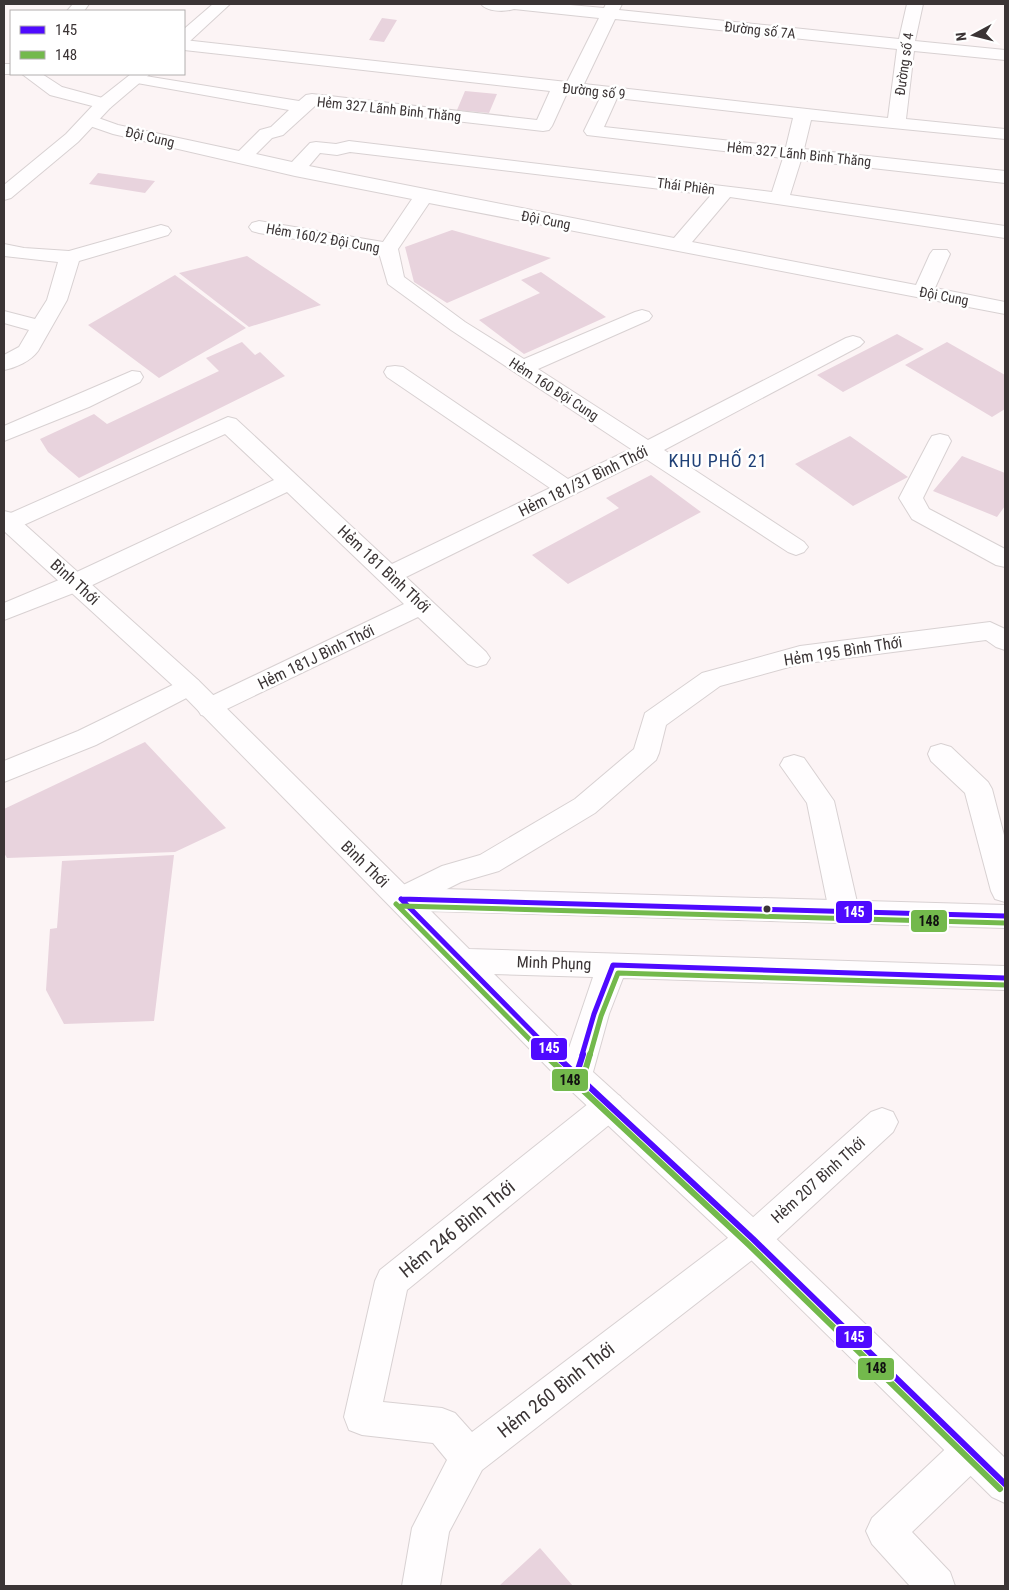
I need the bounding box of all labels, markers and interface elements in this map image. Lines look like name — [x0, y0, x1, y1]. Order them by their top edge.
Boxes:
legend — [10, 10, 185, 75]
north arrow — [949, 10, 999, 60]
street label: Đường số 7A — [724, 18, 796, 42]
text: 145 — [55, 21, 77, 39]
street label: Đường số 4 — [892, 31, 916, 97]
text: N — [953, 31, 970, 42]
text: 148 — [55, 46, 77, 64]
street label: Đường số 9 — [562, 80, 626, 102]
street label: Hẻm 327 Lãnh Binh Thăng — [316, 93, 462, 125]
street label: Đội Cung — [124, 124, 176, 150]
street label: Hẻm 327 Lãnh Binh Thăng — [726, 138, 872, 170]
street label: Thái Phiên — [656, 175, 716, 197]
street label: Đội Cung — [520, 207, 572, 233]
street label: Hẻm 160/2 Đội Cung — [265, 220, 381, 256]
street label: Đội Cung — [918, 283, 970, 309]
street label: Hẻm 160 Đội Cung — [506, 354, 602, 424]
street label: Hẻm 181/31 Bình Thới — [515, 441, 651, 521]
district label: KHU PHỐ 21 — [668, 448, 768, 471]
street label: Hẻm 181 Bình Thới — [334, 521, 434, 617]
street label: Bình Thới — [47, 555, 103, 609]
street label: Hẻm 181J Bình Thới — [255, 621, 377, 693]
street label: Hẻm 195 Bình Thới — [782, 632, 904, 670]
street label: Bình Thới — [337, 837, 393, 891]
line badge: 145 — [835, 900, 873, 924]
unlabelled marker — [762, 904, 772, 914]
text: 145 — [843, 904, 865, 920]
line badge: 148 — [910, 909, 948, 933]
text: 148 — [918, 913, 940, 929]
street label: Minh Phụng — [516, 952, 592, 974]
line badge: 145 — [530, 1037, 568, 1061]
text: 145 — [538, 1040, 560, 1056]
line badge: 148 — [551, 1068, 589, 1092]
text: 148 — [559, 1072, 581, 1088]
street label: Hẻm 207 Bình Thới — [767, 1133, 869, 1227]
street label: Hẻm 246 Bình Thới — [395, 1175, 519, 1283]
line badge: 145 — [835, 1325, 873, 1349]
text: 145 — [843, 1329, 865, 1345]
street label: Hẻm 260 Bình Thới — [493, 1337, 619, 1443]
line badge: 148 — [857, 1357, 895, 1381]
text: 148 — [865, 1360, 887, 1376]

